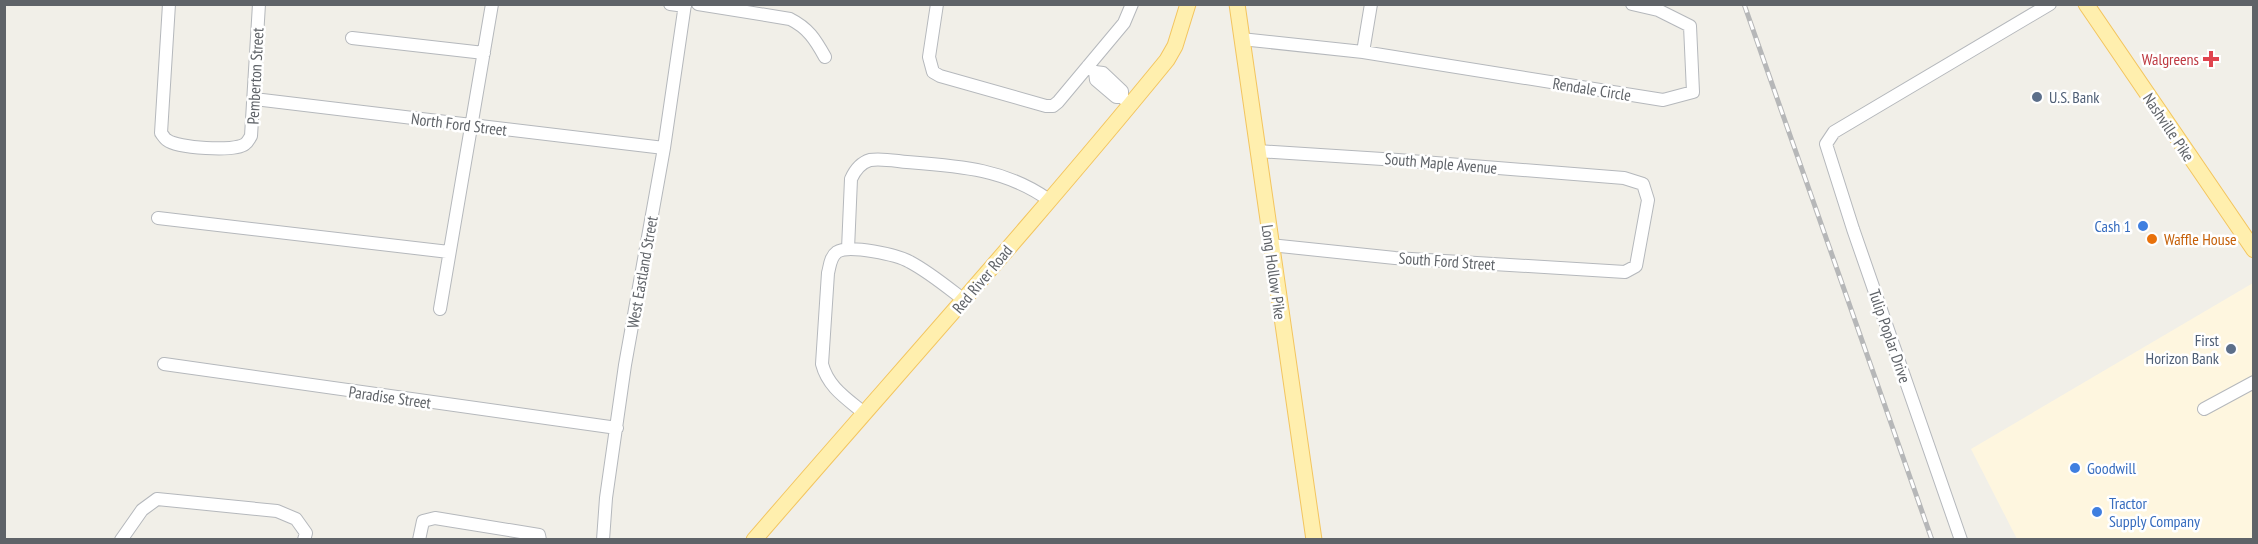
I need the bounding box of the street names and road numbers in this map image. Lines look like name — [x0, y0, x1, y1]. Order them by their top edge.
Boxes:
street label: Pemberton Street — [242, 27, 268, 125]
street label: Rendale Circle — [1551, 73, 1633, 105]
street label: Nashville Pike — [2139, 89, 2199, 165]
street label: North Ford Street — [410, 108, 509, 140]
street label: South Maple Avenue — [1384, 148, 1498, 178]
street label: West Eastland Street — [622, 214, 662, 330]
street label: Long Hollow Pike — [1257, 223, 1291, 321]
street label: Red River Road — [948, 241, 1016, 317]
street label: South Ford Street — [1398, 248, 1497, 274]
street label: Tulip Poplar Drive — [1865, 286, 1915, 386]
street label: Paradise Street — [348, 381, 433, 413]

